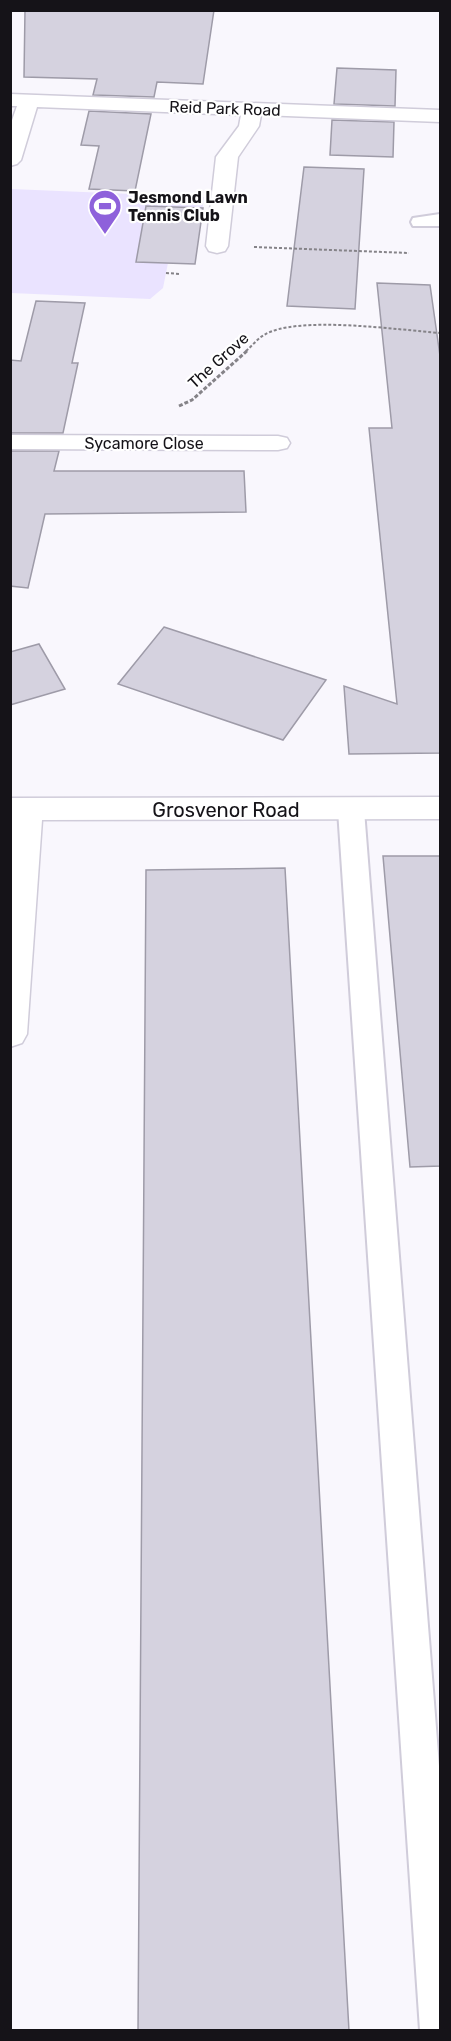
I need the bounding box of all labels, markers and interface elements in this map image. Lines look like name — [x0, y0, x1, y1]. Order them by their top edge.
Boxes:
street label: Reid Park Road — [169, 97, 281, 120]
sports icon: Jesmond Lawn Tennis Club — [87, 188, 123, 235]
place label: Jesmond Lawn Tennis Club — [128, 188, 248, 225]
street label: The Grove — [184, 328, 253, 392]
street label: Sycamore Close — [84, 434, 204, 453]
street label: Grosvenor Road — [152, 798, 300, 822]

